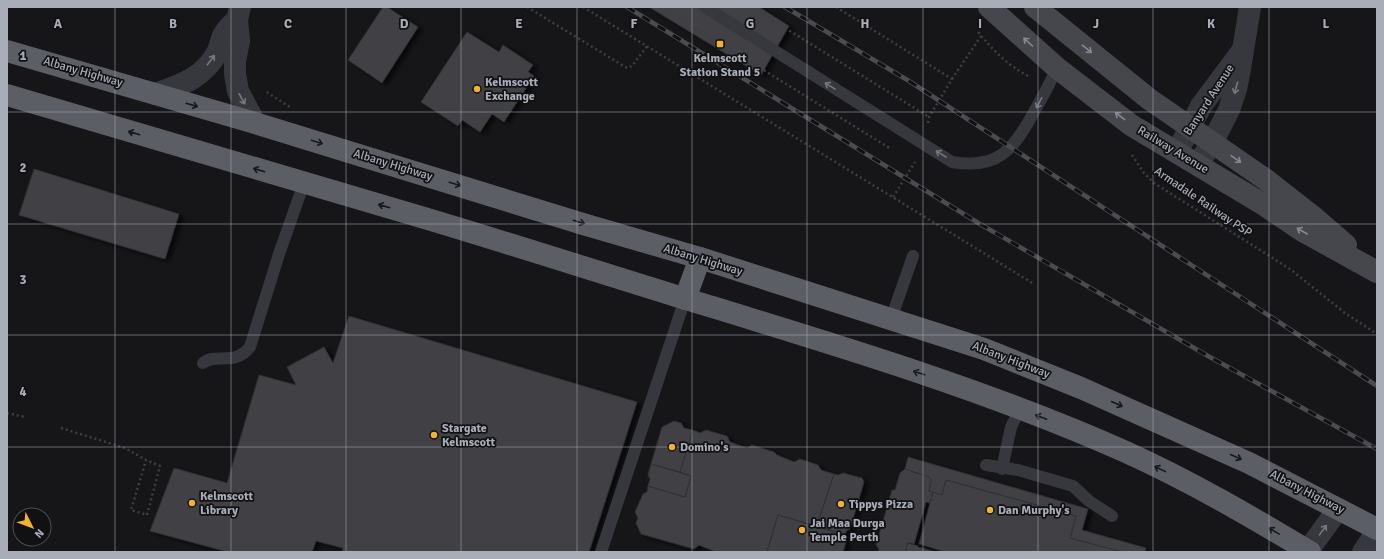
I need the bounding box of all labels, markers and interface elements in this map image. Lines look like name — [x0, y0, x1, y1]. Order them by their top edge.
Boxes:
text: A — [54, 16, 63, 32]
text: B — [169, 16, 177, 32]
text: C — [284, 16, 292, 32]
text: D — [400, 16, 409, 32]
text: E — [515, 16, 523, 32]
text: F — [631, 16, 638, 32]
text: G — [746, 16, 754, 32]
text: H — [861, 16, 869, 32]
text: I — [978, 16, 982, 32]
text: J — [1093, 16, 1099, 32]
text: K — [1207, 16, 1215, 32]
text: L — [1323, 16, 1330, 32]
one-way arrow — [1024, 38, 1034, 47]
marker: Kelmscott Station Stand 5 — [715, 39, 725, 49]
one-way arrow — [1081, 45, 1092, 53]
text: 1 — [19, 48, 27, 64]
place label: Kelmscott Station Stand 5 — [680, 51, 760, 80]
street label: Albany Highway — [42, 54, 125, 91]
one-way arrow — [207, 55, 215, 66]
street label: Banyard Avenue — [1180, 61, 1238, 139]
place label: Kelmscott Exchange — [485, 75, 538, 104]
one-way arrow — [1232, 81, 1239, 94]
one-way arrow — [825, 82, 836, 90]
marker: Kelmscott Exchange — [472, 84, 482, 94]
one-way arrow — [239, 93, 247, 105]
one-way arrow — [1035, 97, 1042, 109]
one-way arrow — [186, 102, 199, 109]
one-way arrow — [1115, 112, 1126, 121]
street label: Railway Avenue — [1135, 123, 1211, 177]
one-way arrow — [128, 129, 141, 136]
one-way arrow — [310, 139, 323, 146]
street label: Albany Highway — [352, 146, 435, 184]
one-way arrow — [935, 150, 946, 159]
one-way arrow — [1231, 155, 1242, 163]
text: 2 — [19, 160, 27, 176]
street label: Armadale Railway PSP — [1151, 164, 1255, 240]
one-way arrow — [253, 166, 266, 173]
one-way arrow — [448, 181, 461, 188]
one-way arrow — [377, 202, 390, 210]
one-way arrow — [572, 219, 585, 226]
one-way arrow — [1296, 226, 1308, 234]
street label: Albany Highway — [662, 241, 745, 279]
text: 3 — [19, 272, 27, 288]
street label: Albany Highway — [970, 338, 1052, 382]
one-way arrow — [912, 369, 925, 376]
text: 4 — [19, 384, 27, 400]
one-way arrow — [1111, 401, 1123, 408]
one-way arrow — [1035, 412, 1047, 420]
place label: Stargate Kelmscott — [442, 421, 495, 450]
marker: Stargate Kelmscott — [429, 430, 439, 440]
place label: Domino's — [680, 440, 729, 455]
marker: Domino's — [667, 442, 677, 452]
one-way arrow — [1229, 454, 1241, 461]
one-way arrow — [1154, 465, 1166, 472]
street label: Albany Highway — [1267, 467, 1347, 517]
place label: Kelmscott Library — [200, 489, 253, 518]
place label: Tippys Pizza — [849, 497, 913, 512]
marker: Kelmscott Library — [187, 498, 197, 508]
marker: Tippys Pizza — [836, 499, 846, 509]
place label: Dan Murphy's — [998, 503, 1070, 518]
marker: Dan Murphy's — [985, 505, 995, 515]
north arrow — [12, 507, 52, 547]
place label: Jai Maa Durga Temple Perth — [810, 516, 885, 545]
one-way arrow — [1319, 524, 1327, 535]
marker: Jai Maa Durga Temple Perth — [797, 525, 807, 535]
text: N — [32, 526, 46, 541]
one-way arrow — [1269, 527, 1280, 535]

